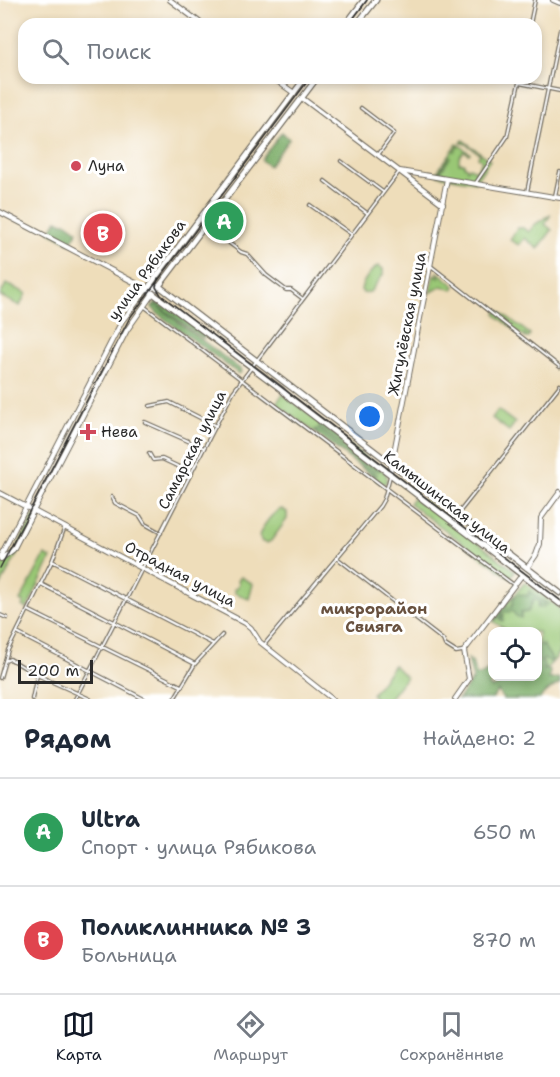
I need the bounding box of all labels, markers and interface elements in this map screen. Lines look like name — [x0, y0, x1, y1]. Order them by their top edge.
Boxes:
search box — [18, 18, 542, 84]
icon: search — [39, 35, 72, 68]
text: Поиск — [87, 37, 151, 66]
place label: Луна — [88, 156, 125, 176]
marker: Луна — [69, 159, 83, 173]
pin: A — [204, 198, 244, 244]
pin: B — [84, 210, 122, 256]
street label: улица Рябикова — [104, 215, 191, 324]
street label: Жигулёвская улица — [383, 250, 431, 397]
street label: Самарская улица — [153, 387, 231, 513]
your location — [355, 402, 384, 431]
place label: Нева — [101, 422, 138, 442]
marker: Нева — [79, 423, 97, 441]
street label: Камышинская улица — [379, 446, 515, 558]
street label: Отрадная улица — [121, 536, 239, 612]
district label: микрорайон Свияга — [321, 598, 427, 637]
map controls — [488, 627, 542, 681]
button: locate — [488, 627, 542, 681]
scale bar — [18, 657, 93, 684]
text: 200 m — [27, 660, 79, 681]
text: Рядом — [24, 721, 111, 756]
text: Найдено: 2 — [423, 725, 536, 751]
text: Ultra — [81, 805, 140, 834]
text: A — [36, 819, 51, 845]
text: 650 m — [473, 819, 536, 845]
text: Спорт · улица Рябикова — [81, 834, 316, 860]
text: Поликлинника № 3 — [81, 913, 311, 942]
text: B — [37, 927, 50, 953]
text: 870 m — [472, 927, 536, 953]
text: Больница — [81, 942, 177, 968]
tab: Карта — [56, 1008, 102, 1065]
tab: Маршрут — [213, 1008, 288, 1065]
tab: Сохранённые — [400, 1008, 504, 1065]

